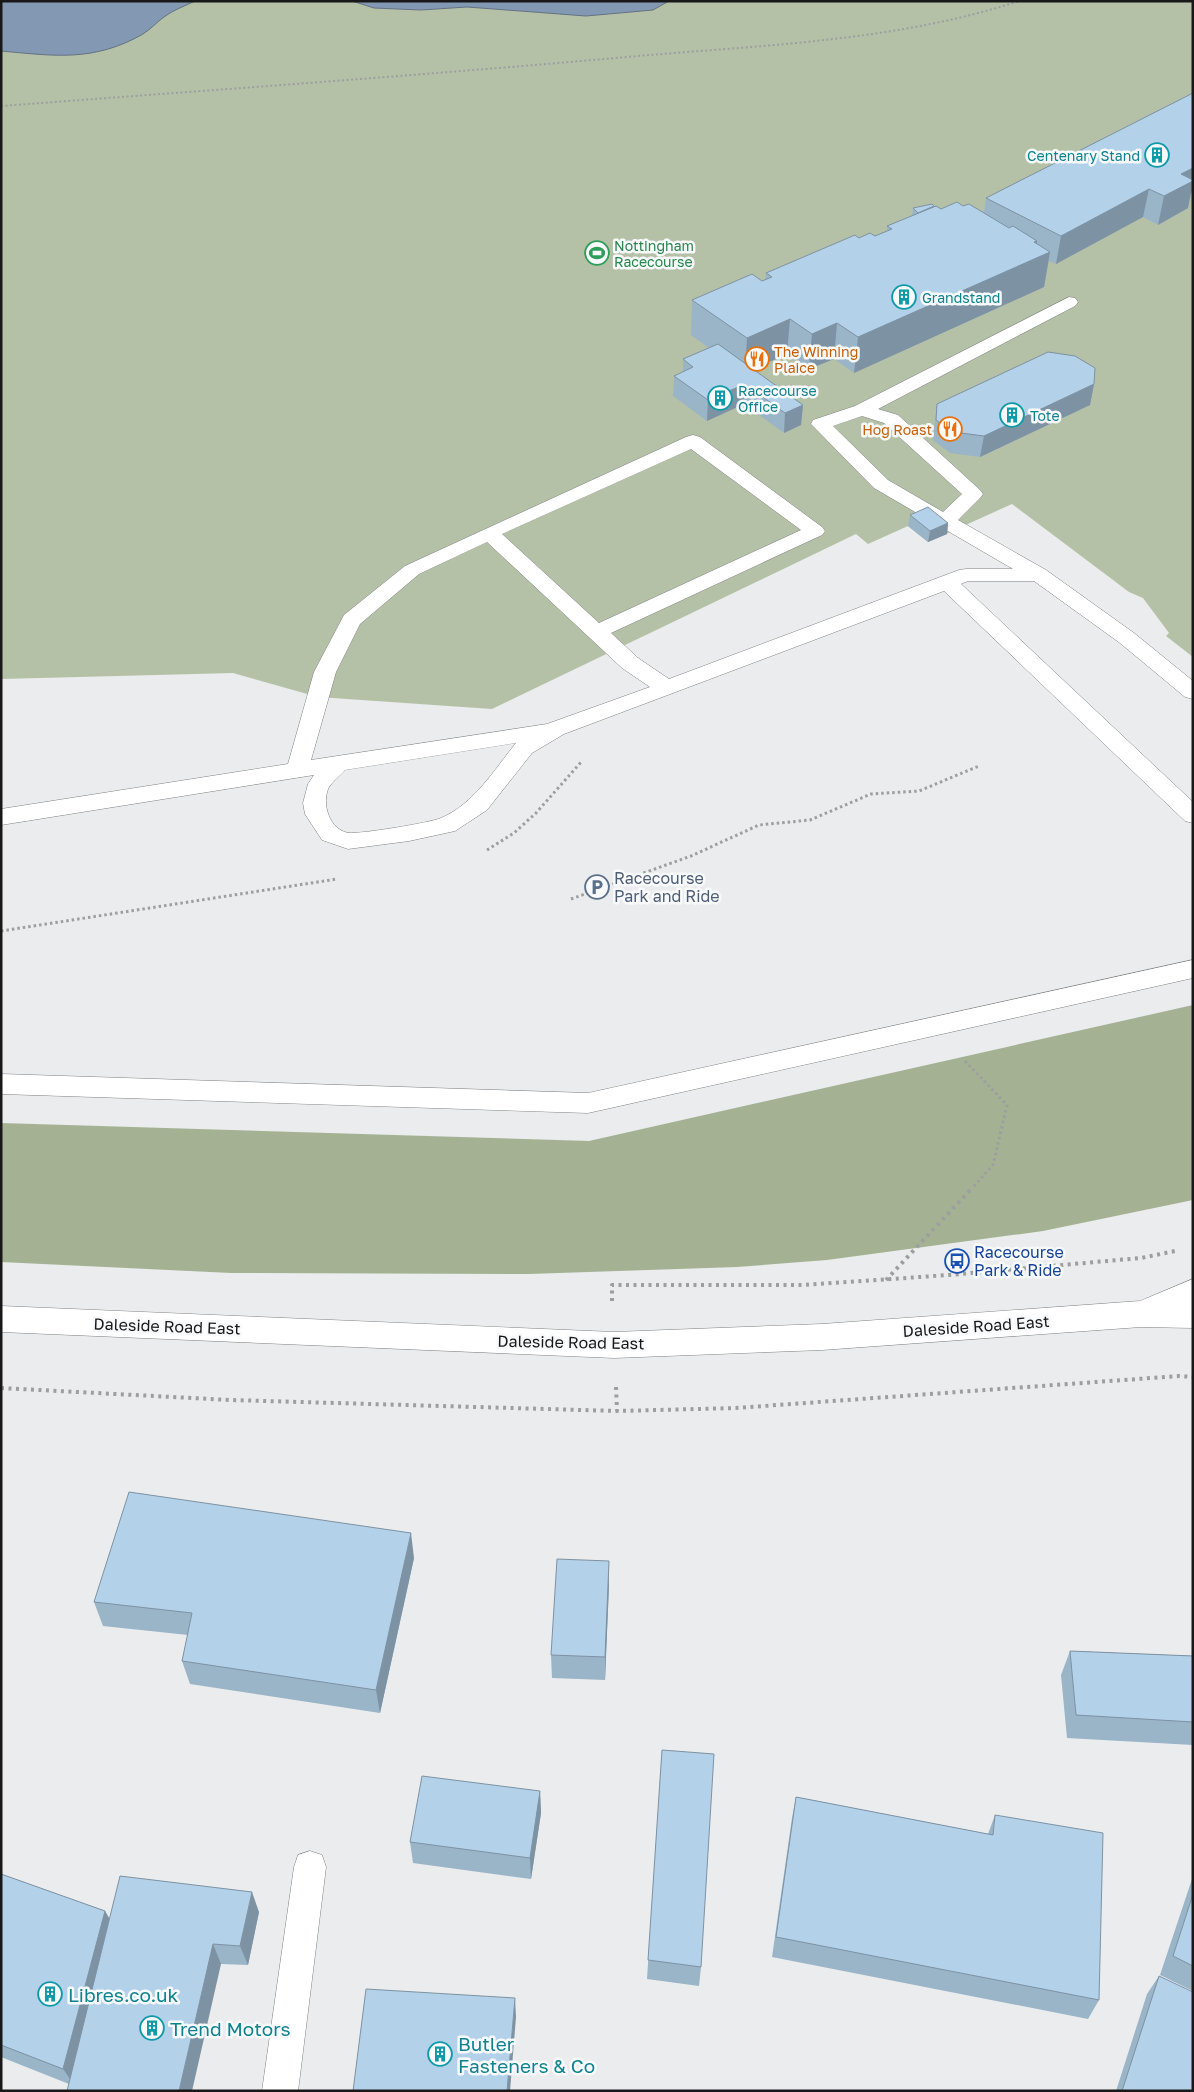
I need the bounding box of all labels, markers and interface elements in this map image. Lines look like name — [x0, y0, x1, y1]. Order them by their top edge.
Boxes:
building icon: Centenary Stand — [1144, 142, 1170, 168]
place label: Centenary Stand — [1027, 147, 1140, 164]
place label: Nottingham Racecourse — [614, 237, 694, 270]
sports icon: Nottingham Racecourse — [584, 240, 610, 266]
building icon: Grandstand — [891, 284, 917, 310]
place label: Grandstand — [922, 289, 1000, 306]
place label: The Winning Plaice — [774, 343, 858, 376]
restaurant icon: The Winning Plaice — [744, 346, 770, 372]
place label: Racecourse Office — [738, 382, 817, 415]
building icon: Racecourse Office — [707, 385, 733, 411]
building icon: Tote — [999, 402, 1025, 428]
place label: Tote — [1030, 407, 1060, 424]
restaurant icon: Hog Roast — [937, 416, 963, 442]
place label: Hog Roast — [862, 421, 932, 438]
place label: Racecourse Park and Ride — [614, 868, 720, 906]
parking icon: Racecourse Park and Ride — [584, 874, 610, 900]
place label: Racecourse Park & Ride — [974, 1242, 1064, 1280]
bus stop icon: Racecourse Park & Ride — [944, 1248, 970, 1274]
street label: Daleside Road East — [902, 1311, 1050, 1341]
street label: Daleside Road East — [93, 1313, 241, 1339]
street label: Daleside Road East — [497, 1331, 645, 1353]
building icon: Libres.co.uk — [37, 1981, 63, 2007]
place label: Libres.co.uk — [68, 1983, 178, 2006]
building icon: Trend Motors — [139, 2015, 165, 2041]
place label: Trend Motors — [170, 2017, 291, 2040]
place label: Butler Fasteners & Co — [458, 2032, 595, 2077]
building icon: Butler Fasteners & Co — [427, 2041, 453, 2067]

